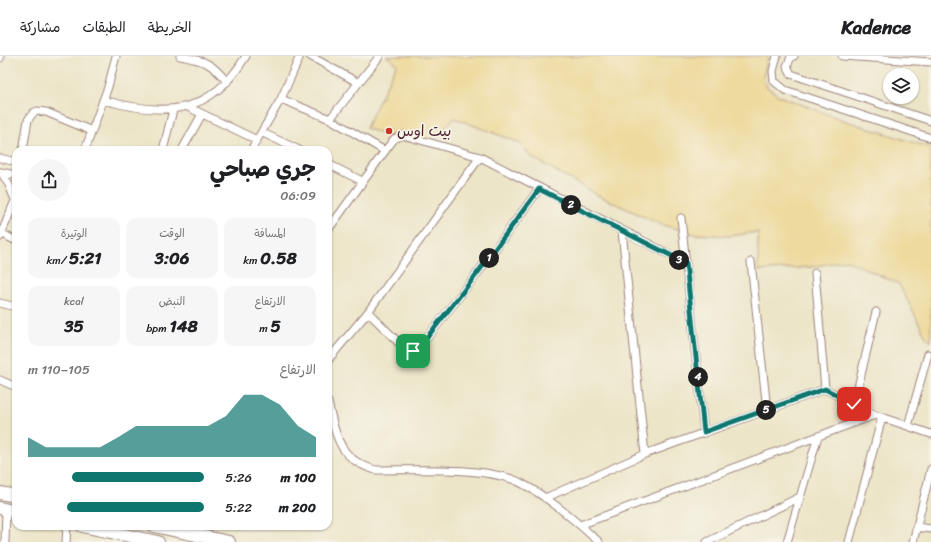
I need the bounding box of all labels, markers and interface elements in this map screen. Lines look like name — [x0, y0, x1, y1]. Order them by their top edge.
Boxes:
text: Kadence — [841, 11, 911, 44]
text: مشاركة — [20, 15, 60, 40]
text: الطبقات — [82, 15, 126, 40]
text: الخريطة — [148, 15, 191, 40]
map controls — [883, 68, 919, 104]
button: layers — [883, 68, 919, 104]
place label: بيت اوس — [397, 118, 451, 144]
marker: بيت اوس — [384, 126, 394, 136]
text: جري صباحي — [210, 149, 316, 188]
button: share — [28, 159, 70, 201]
text: 06:09 — [280, 184, 316, 207]
pin: 2 — [561, 195, 581, 215]
text: 2 — [568, 195, 574, 214]
text: الوتيرة — [61, 224, 87, 243]
text: الوقت — [159, 224, 185, 243]
text: المسافة — [254, 224, 286, 243]
text: 5:21 — [69, 243, 102, 273]
text: 3:06 — [155, 243, 189, 273]
text: 0.58 — [260, 243, 297, 273]
pin: 1 — [479, 248, 499, 268]
text: 1 — [487, 248, 491, 267]
pin: 3 — [669, 250, 689, 270]
text: 3 — [676, 250, 682, 269]
text: /km — [46, 251, 69, 270]
text: km — [243, 251, 260, 270]
text: kcal — [64, 292, 84, 311]
text: النبض — [159, 292, 185, 311]
text: الارتفاع — [255, 292, 285, 311]
text: 35 — [64, 311, 84, 341]
text: 148 — [170, 311, 198, 341]
text: 5 — [270, 311, 281, 341]
text: bpm — [146, 319, 170, 338]
text: m — [259, 319, 270, 338]
pin — [396, 334, 430, 368]
icon: arrive — [402, 340, 424, 362]
text: 105–110 m — [28, 358, 90, 381]
text: الارتفاع — [280, 358, 316, 381]
pin: 4 — [688, 367, 708, 387]
text: 4 — [695, 367, 701, 386]
pin — [837, 387, 871, 421]
icon: check — [843, 393, 865, 415]
pin: 5 — [756, 400, 776, 420]
text: 5 — [763, 400, 769, 419]
text: 5:26 — [225, 466, 252, 489]
text: 100 m — [281, 466, 316, 489]
text: 5:22 — [225, 496, 252, 519]
text: 200 m — [279, 496, 316, 519]

